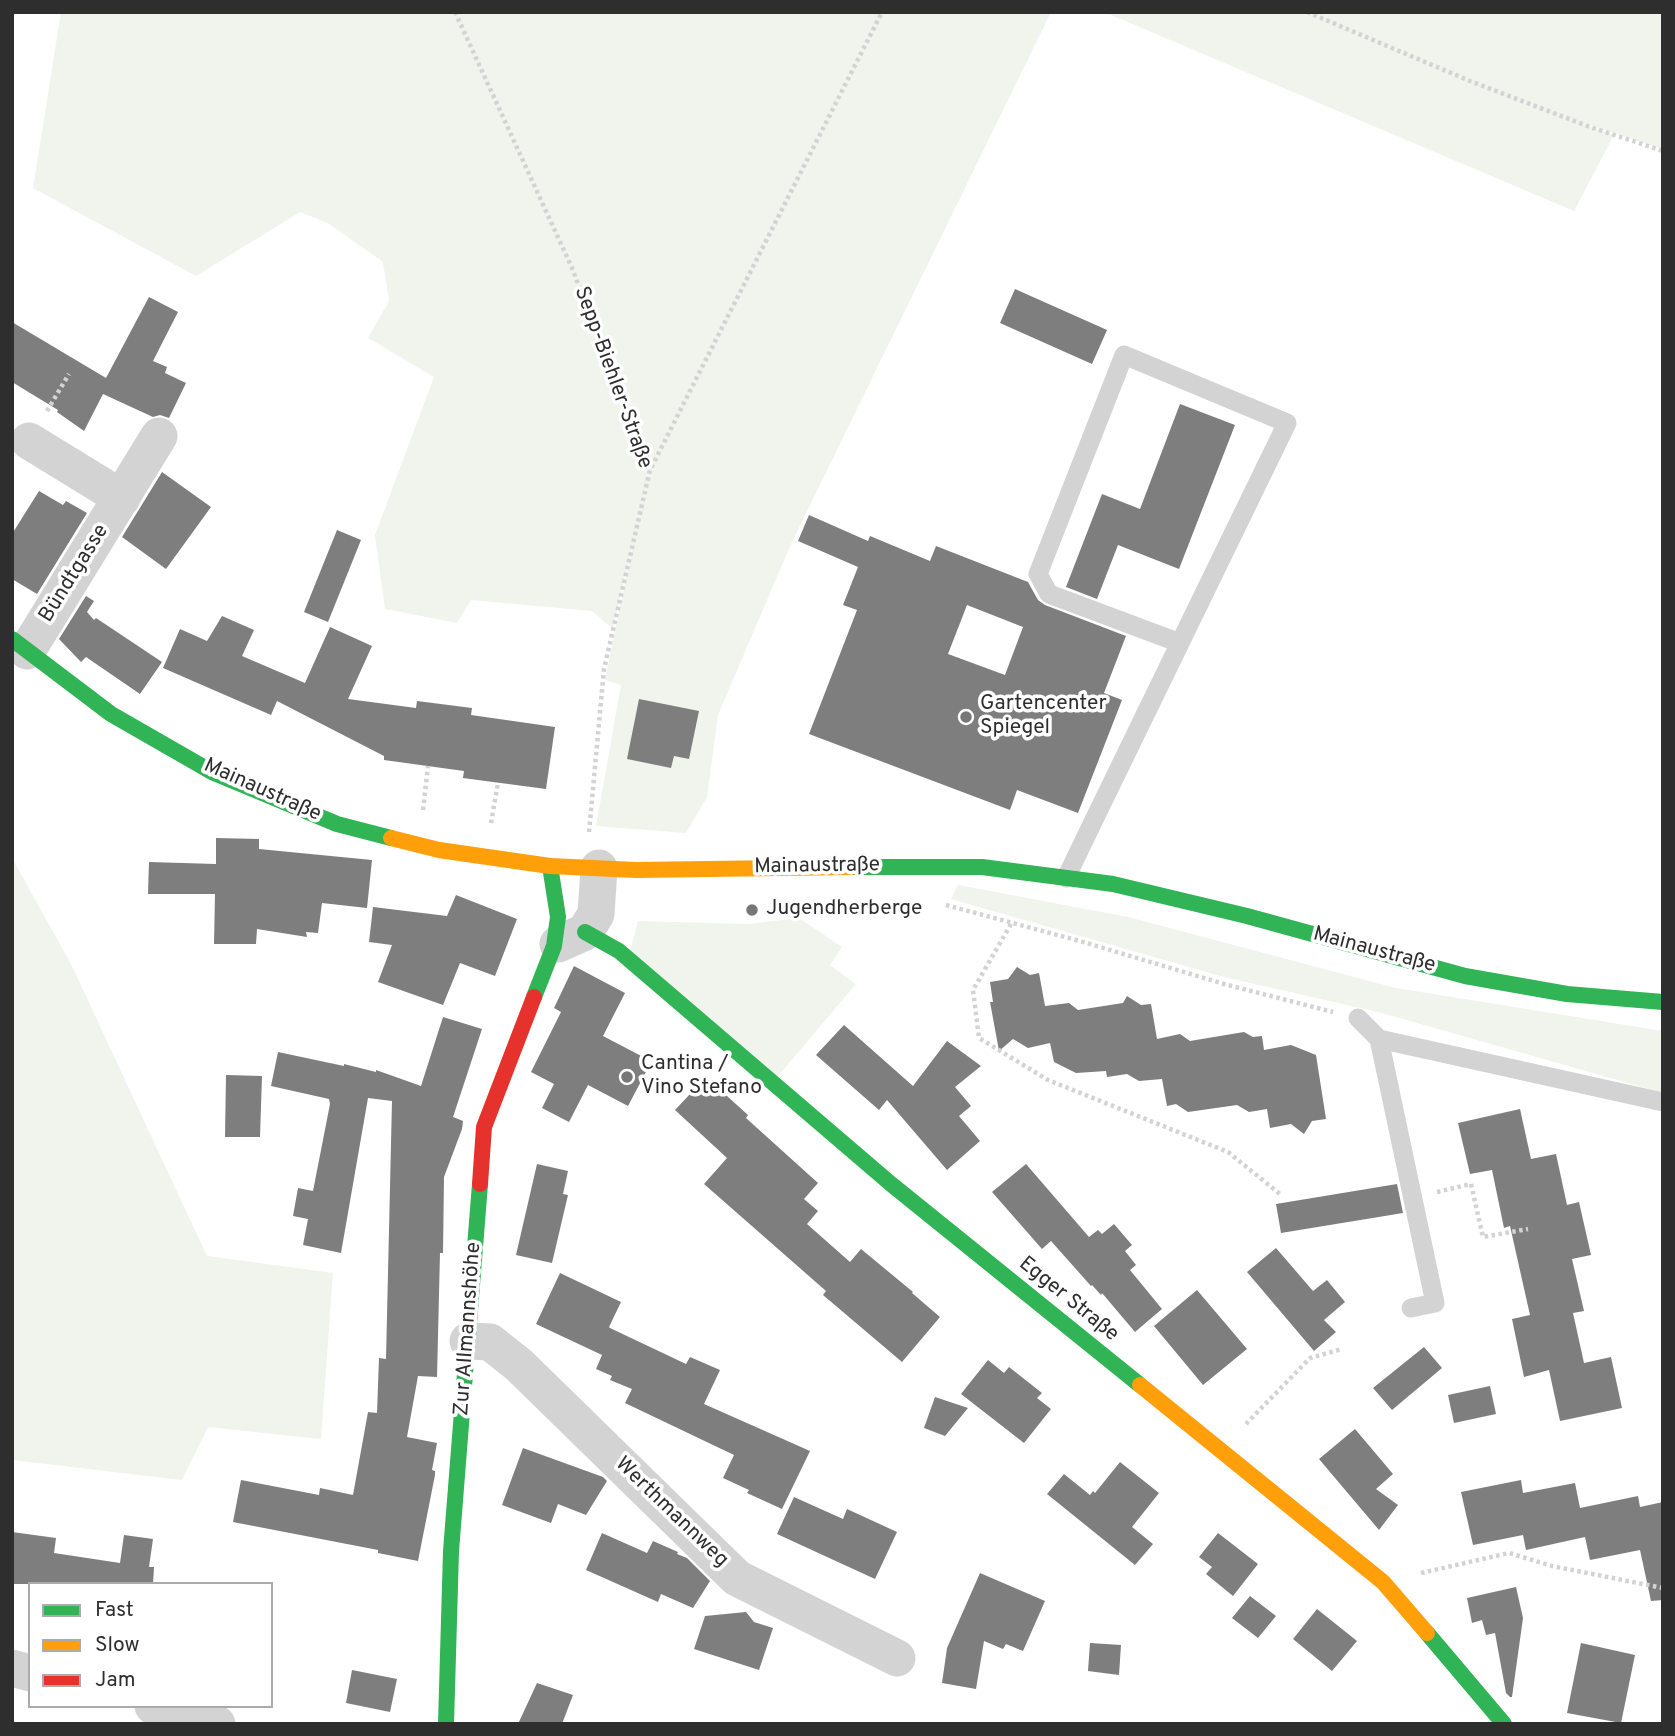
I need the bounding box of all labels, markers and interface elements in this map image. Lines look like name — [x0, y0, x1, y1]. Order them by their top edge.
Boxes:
street label: Sepp-Biehler-Straße — [567, 284, 657, 472]
street label: Bündtgasse — [35, 520, 115, 628]
place label: Gartencenter Spiegel — [980, 692, 1107, 742]
marker: Gartencenter Spiegel — [958, 709, 974, 725]
street label: Mainaustraße — [199, 754, 325, 828]
street label: Mainaustraße — [754, 853, 880, 881]
place label: Jugendherberge — [766, 897, 922, 923]
marker: Jugendherberge — [744, 902, 760, 918]
street label: Mainaustraße — [1310, 923, 1438, 979]
place label: Cantina / Vino Stefano — [641, 1052, 762, 1102]
marker: Cantina / Vino Stefano — [619, 1069, 635, 1085]
street label: Zur Allmannshöhe — [450, 1241, 488, 1417]
street label: Egger Straße — [1013, 1252, 1123, 1348]
street label: Werthmannweg — [609, 1453, 733, 1573]
legend — [28, 1582, 273, 1708]
text: Fast — [95, 1597, 134, 1624]
text: Slow — [95, 1632, 140, 1659]
text: Jam — [95, 1667, 136, 1694]

